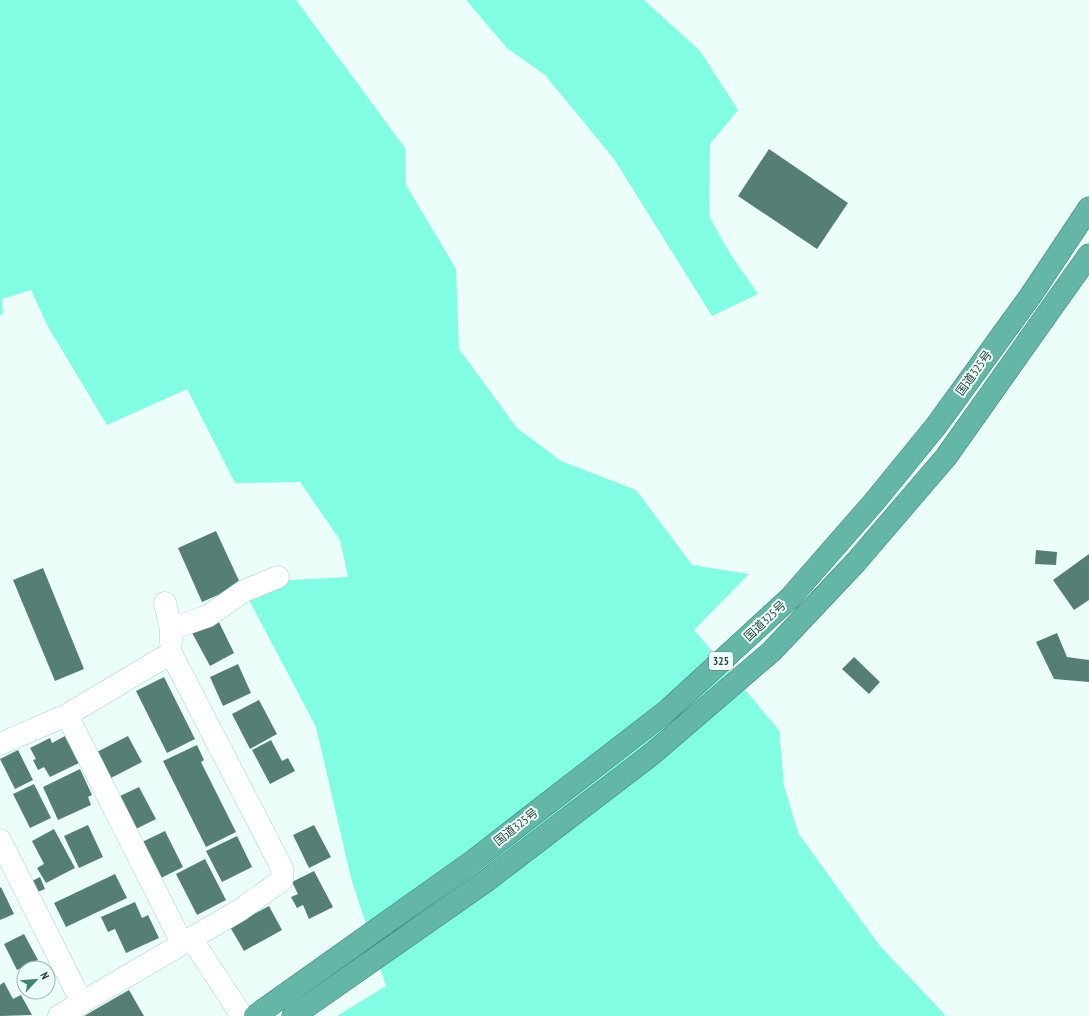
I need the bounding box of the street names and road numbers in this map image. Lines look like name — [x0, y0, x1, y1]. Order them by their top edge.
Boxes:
street label: 国道325号 — [952, 347, 995, 398]
street label: 国道325号 — [740, 597, 789, 644]
road number: 325 — [709, 652, 733, 670]
street label: 国道325号 — [491, 805, 541, 849]

